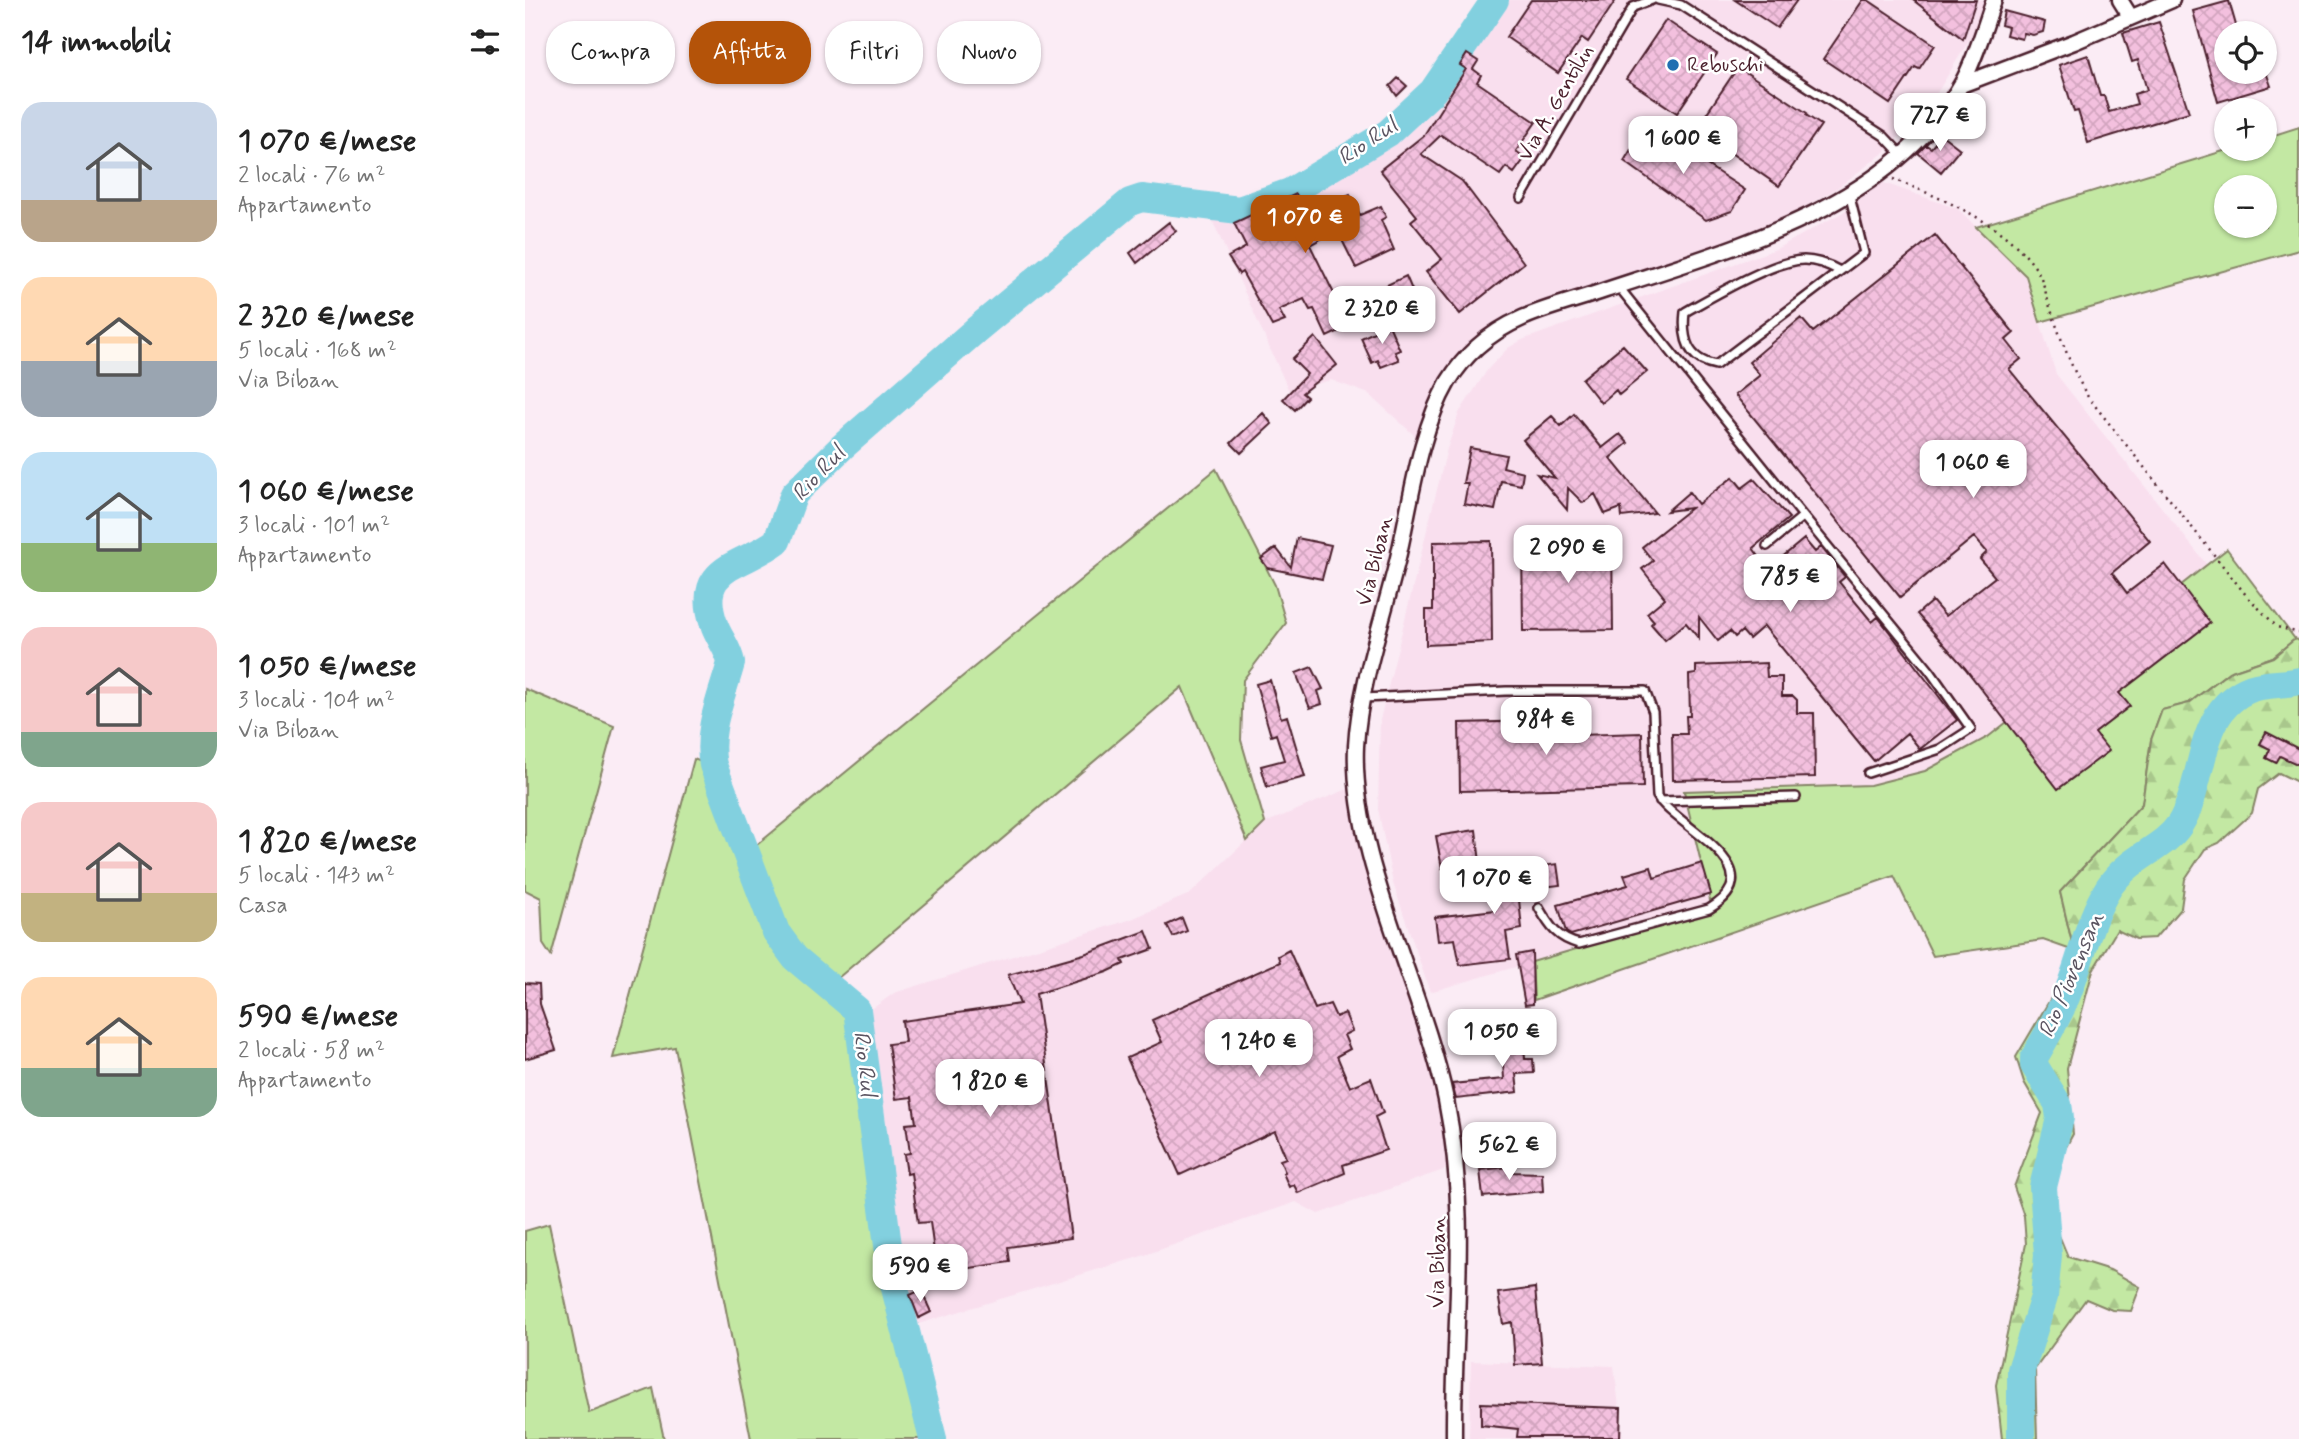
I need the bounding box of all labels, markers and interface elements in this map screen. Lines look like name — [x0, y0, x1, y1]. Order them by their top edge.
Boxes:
chip: Compra — [546, 21, 675, 84]
chip: Affitta — [689, 21, 811, 84]
chip: Filtri — [825, 21, 923, 84]
chip: Nuovo — [937, 21, 1041, 84]
map controls — [2214, 21, 2277, 238]
button: locate — [2214, 21, 2277, 84]
text: 14 immobili — [21, 23, 172, 62]
icon: filters — [466, 23, 504, 61]
street label: Via A. Gentilin — [1511, 40, 1601, 166]
place label: Rebuschi — [1687, 51, 1764, 79]
marker: Rebuschi — [1665, 57, 1681, 73]
pin: 727 € — [1891, 94, 1989, 153]
button: + — [2214, 98, 2277, 161]
text: 727 € — [1910, 101, 1970, 131]
water label: Rio Rul — [1332, 110, 1406, 173]
pin: 1 600 € — [1618, 116, 1748, 176]
text: 1 070 €/mese — [238, 122, 417, 161]
text: 1 600 € — [1644, 124, 1722, 154]
icon: home — [77, 130, 161, 214]
text: 2 locali · 76 m² — [238, 161, 385, 191]
button: − — [2214, 175, 2277, 238]
text: Appartamento — [238, 191, 372, 221]
pin: 1 070 € — [1240, 196, 1370, 255]
text: 1 070 € — [1267, 203, 1343, 233]
pin: 2 320 € — [1317, 286, 1447, 346]
text: 2 320 € — [1344, 294, 1420, 324]
text: 2 320 €/mese — [238, 297, 415, 336]
icon: home — [77, 305, 161, 389]
text: 5 locali · 168 m² — [238, 336, 397, 366]
text: Via Biban — [238, 366, 339, 396]
water label: Rio Rul — [786, 438, 854, 508]
pin: 1 060 € — [1908, 440, 2038, 500]
text: 1 060 € — [1936, 448, 2010, 478]
text: 1 060 €/mese — [238, 472, 414, 511]
icon: home — [77, 480, 161, 564]
text: 3 locali · 101 m² — [238, 511, 390, 541]
street label: Via Biban — [1350, 512, 1400, 609]
pin: 2 090 € — [1503, 526, 1633, 585]
text: 2 090 € — [1530, 533, 1606, 563]
text: Appartamento — [238, 541, 372, 571]
pin: 785 € — [1741, 554, 1839, 614]
text: 785 € — [1760, 562, 1820, 592]
text: 1 050 €/mese — [238, 647, 417, 686]
icon: home — [77, 655, 161, 739]
text: 3 locali · 104 m² — [238, 686, 395, 716]
pin: 984 € — [1497, 698, 1595, 757]
text: 984 € — [1517, 705, 1575, 735]
text: Via Biban — [238, 716, 339, 746]
text: 1 820 €/mese — [238, 822, 417, 861]
icon: home — [77, 830, 161, 914]
pin: 1 070 € — [1429, 856, 1559, 916]
text: 5 locali · 143 m² — [238, 861, 395, 891]
text: 1 070 € — [1456, 864, 1532, 894]
text: Casa — [238, 891, 288, 921]
water label: Rio Piovensan — [2032, 908, 2112, 1042]
text: 590 €/mese — [238, 997, 398, 1036]
icon: home — [77, 1005, 161, 1089]
pin: 1 050 € — [1437, 1010, 1567, 1069]
text: 1 050 € — [1464, 1017, 1540, 1047]
pin: 1 240 € — [1194, 1020, 1324, 1079]
text: 1 240 € — [1221, 1027, 1297, 1057]
water label: Rio Rul — [845, 1029, 883, 1101]
text: 2 locali · 58 m² — [238, 1036, 385, 1066]
pin: 1 820 € — [925, 1060, 1055, 1119]
text: Appartamento — [238, 1066, 372, 1096]
text: 1 820 € — [952, 1067, 1028, 1097]
pin: 562 € — [1460, 1122, 1558, 1182]
text: 562 € — [1478, 1130, 1540, 1160]
street label: Via Biban — [1423, 1215, 1453, 1308]
pin: 590 € — [871, 1244, 969, 1304]
text: 590 € — [889, 1252, 951, 1282]

